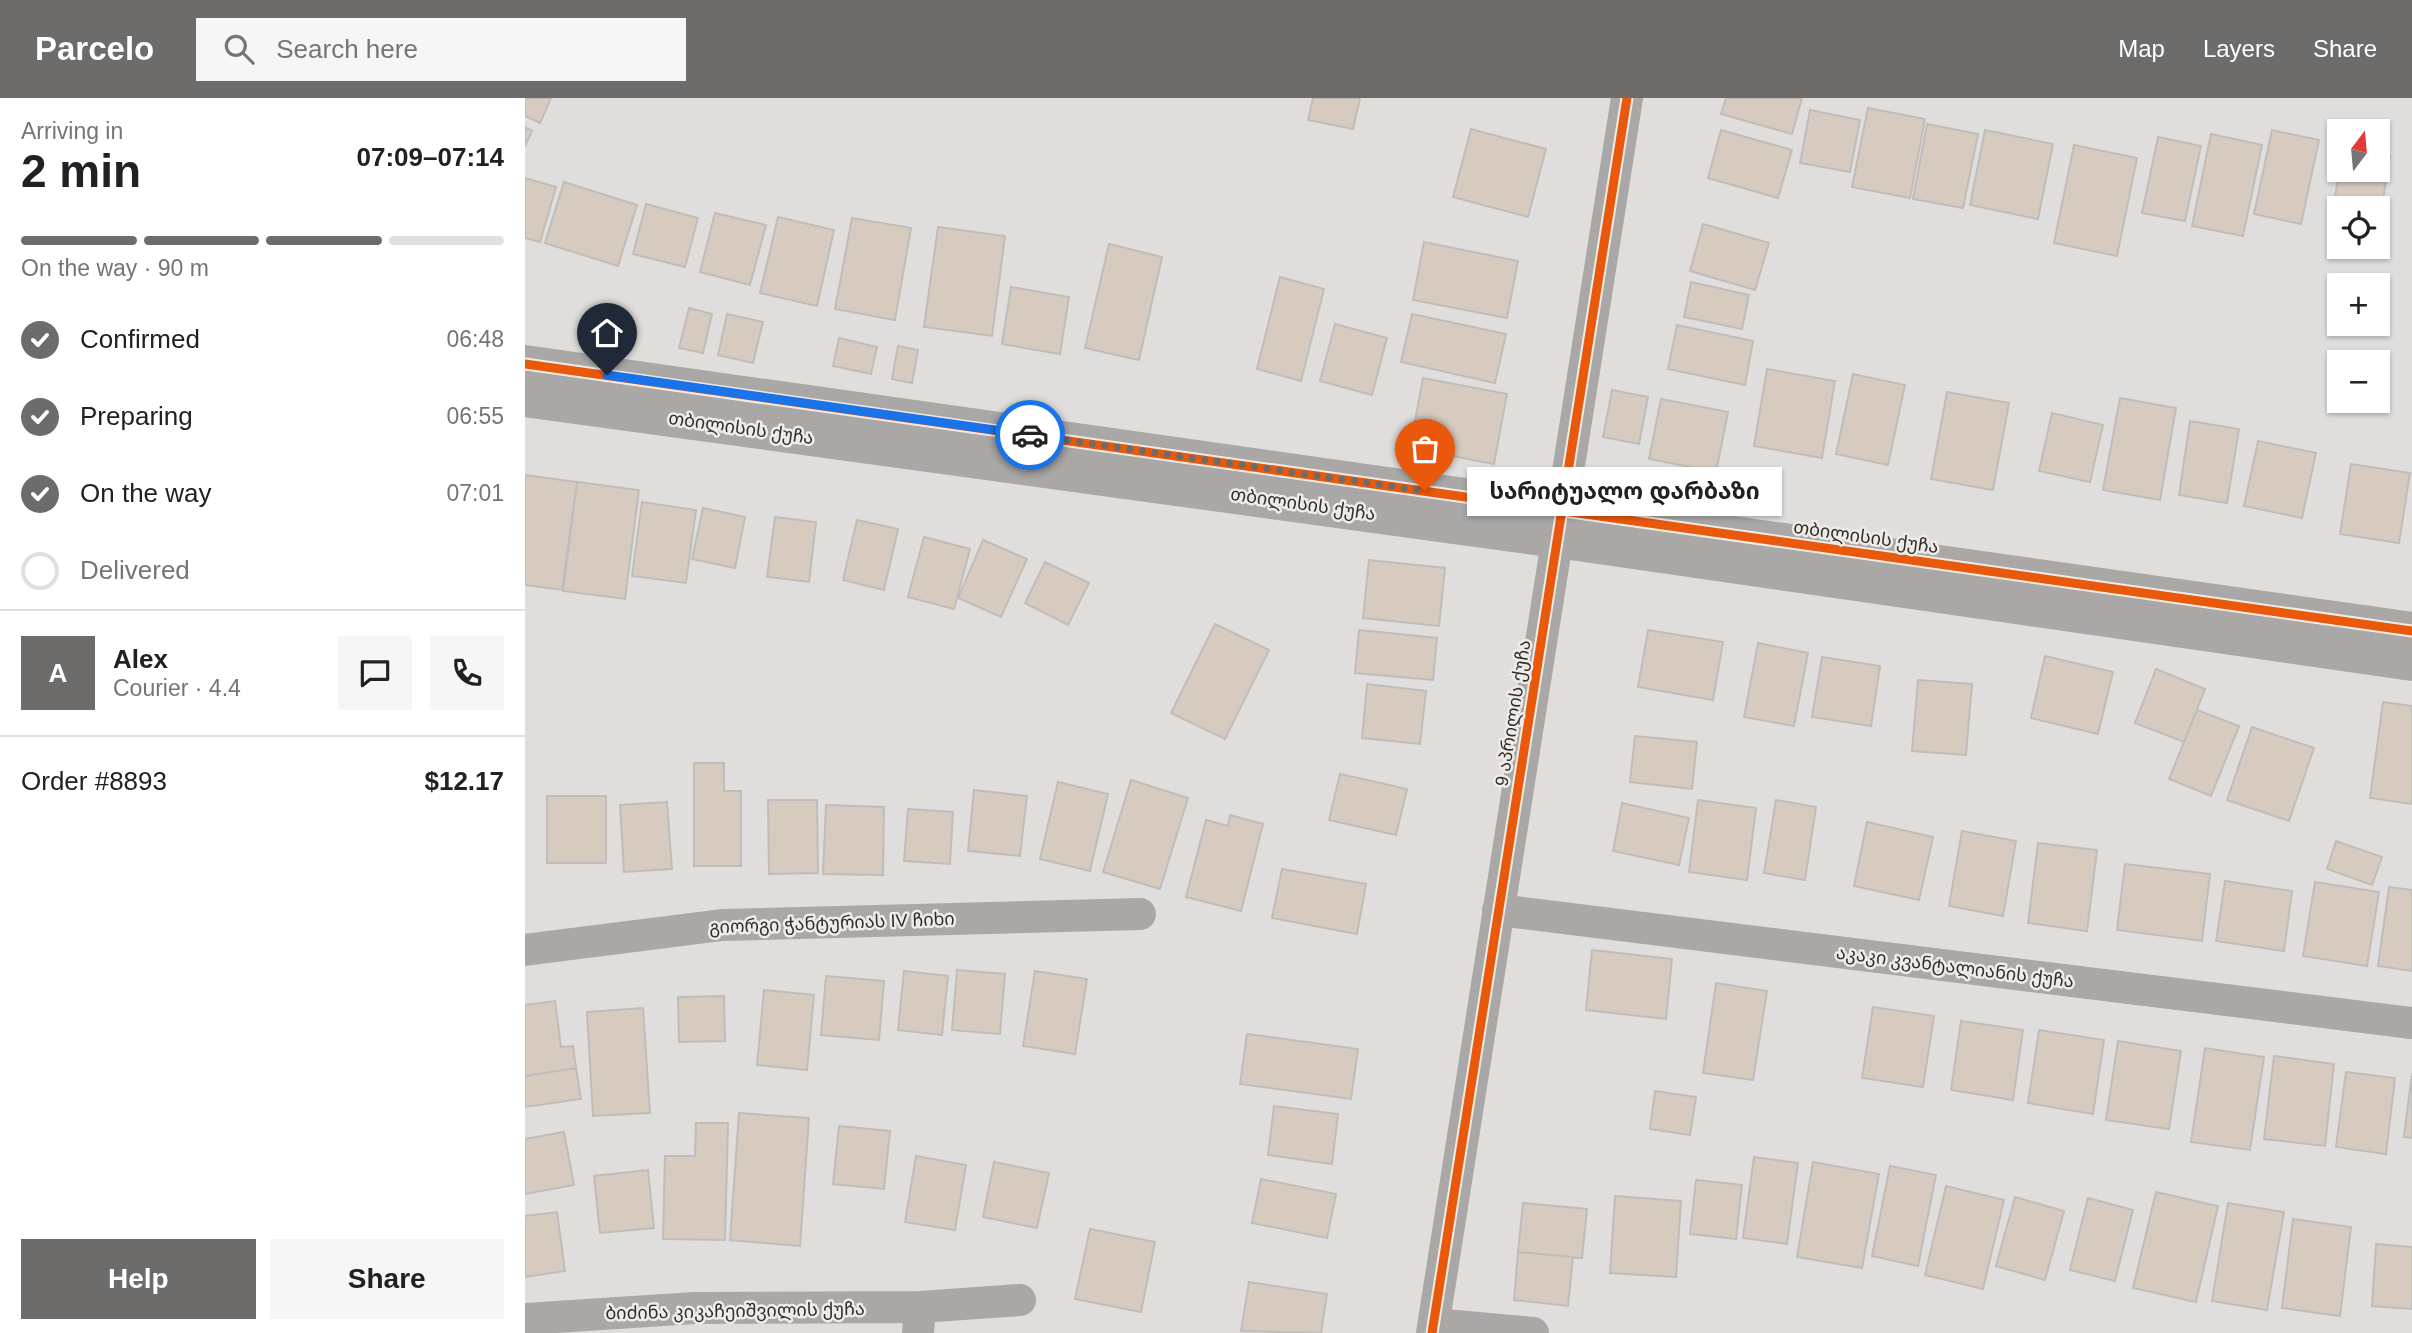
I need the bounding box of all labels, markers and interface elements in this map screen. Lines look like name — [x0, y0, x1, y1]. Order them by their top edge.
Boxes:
search box — [196, 18, 686, 81]
text: Parcelo — [35, 30, 154, 67]
icon: search — [220, 30, 258, 68]
text: Search here — [276, 34, 418, 64]
text: Map — [2118, 35, 2165, 62]
text: Layers — [2203, 35, 2275, 62]
text: Share — [2313, 35, 2377, 62]
text: Arriving in — [21, 118, 123, 144]
north arrow — [2327, 119, 2391, 182]
map controls — [2327, 119, 2390, 413]
text: 07:09–07:14 — [357, 142, 504, 172]
text: 2 min — [21, 145, 141, 197]
button: locate — [2327, 196, 2390, 259]
text: On the way · 90 m — [21, 255, 209, 281]
button: + — [2327, 273, 2390, 336]
pin — [577, 303, 637, 375]
icon: home — [588, 314, 626, 352]
icon: check — [21, 321, 59, 359]
text: Confirmed — [80, 324, 200, 354]
text: 06:48 — [446, 326, 504, 352]
button: − — [2327, 350, 2390, 413]
icon: check — [21, 398, 59, 436]
courier — [995, 400, 1065, 470]
text: Preparing — [80, 401, 193, 431]
text: 06:55 — [446, 403, 504, 429]
street label: თბილისის ქუჩა — [667, 408, 815, 449]
icon: car — [1011, 416, 1049, 454]
pin — [1395, 419, 1455, 491]
icon: bag — [1406, 430, 1444, 468]
callout: სარიტუალო დარბაზი — [1467, 466, 1782, 516]
icon: check — [21, 475, 59, 513]
text: On the way — [80, 478, 212, 508]
text: სარიტუალო დარბაზი — [1489, 478, 1760, 504]
text: 07:01 — [446, 480, 504, 506]
street label: თბილისის ქუჩა — [1229, 484, 1377, 525]
street label: თბილისის ქუჩა — [1792, 517, 1940, 558]
text: Delivered — [80, 555, 190, 585]
button: chat — [338, 636, 412, 710]
button: phone — [430, 636, 504, 710]
street label: 9 აპრილის ქუჩა — [1492, 638, 1535, 788]
text: Alex — [113, 644, 168, 674]
text: A — [49, 658, 67, 688]
text: Courier · 4.4 — [113, 675, 241, 701]
text: Order #8893 — [21, 766, 167, 796]
text: $12.17 — [424, 766, 504, 796]
street label: გიორგი ჭანტურიას IV ჩიხი — [709, 909, 955, 938]
street label: აკაკი კვანტალიანის ქუჩა — [1835, 942, 2075, 992]
button: Help — [21, 1239, 256, 1319]
button: Share — [270, 1239, 504, 1319]
street label: ბიძინა კიკაჩეიშვილის ქუჩა — [605, 1299, 865, 1324]

